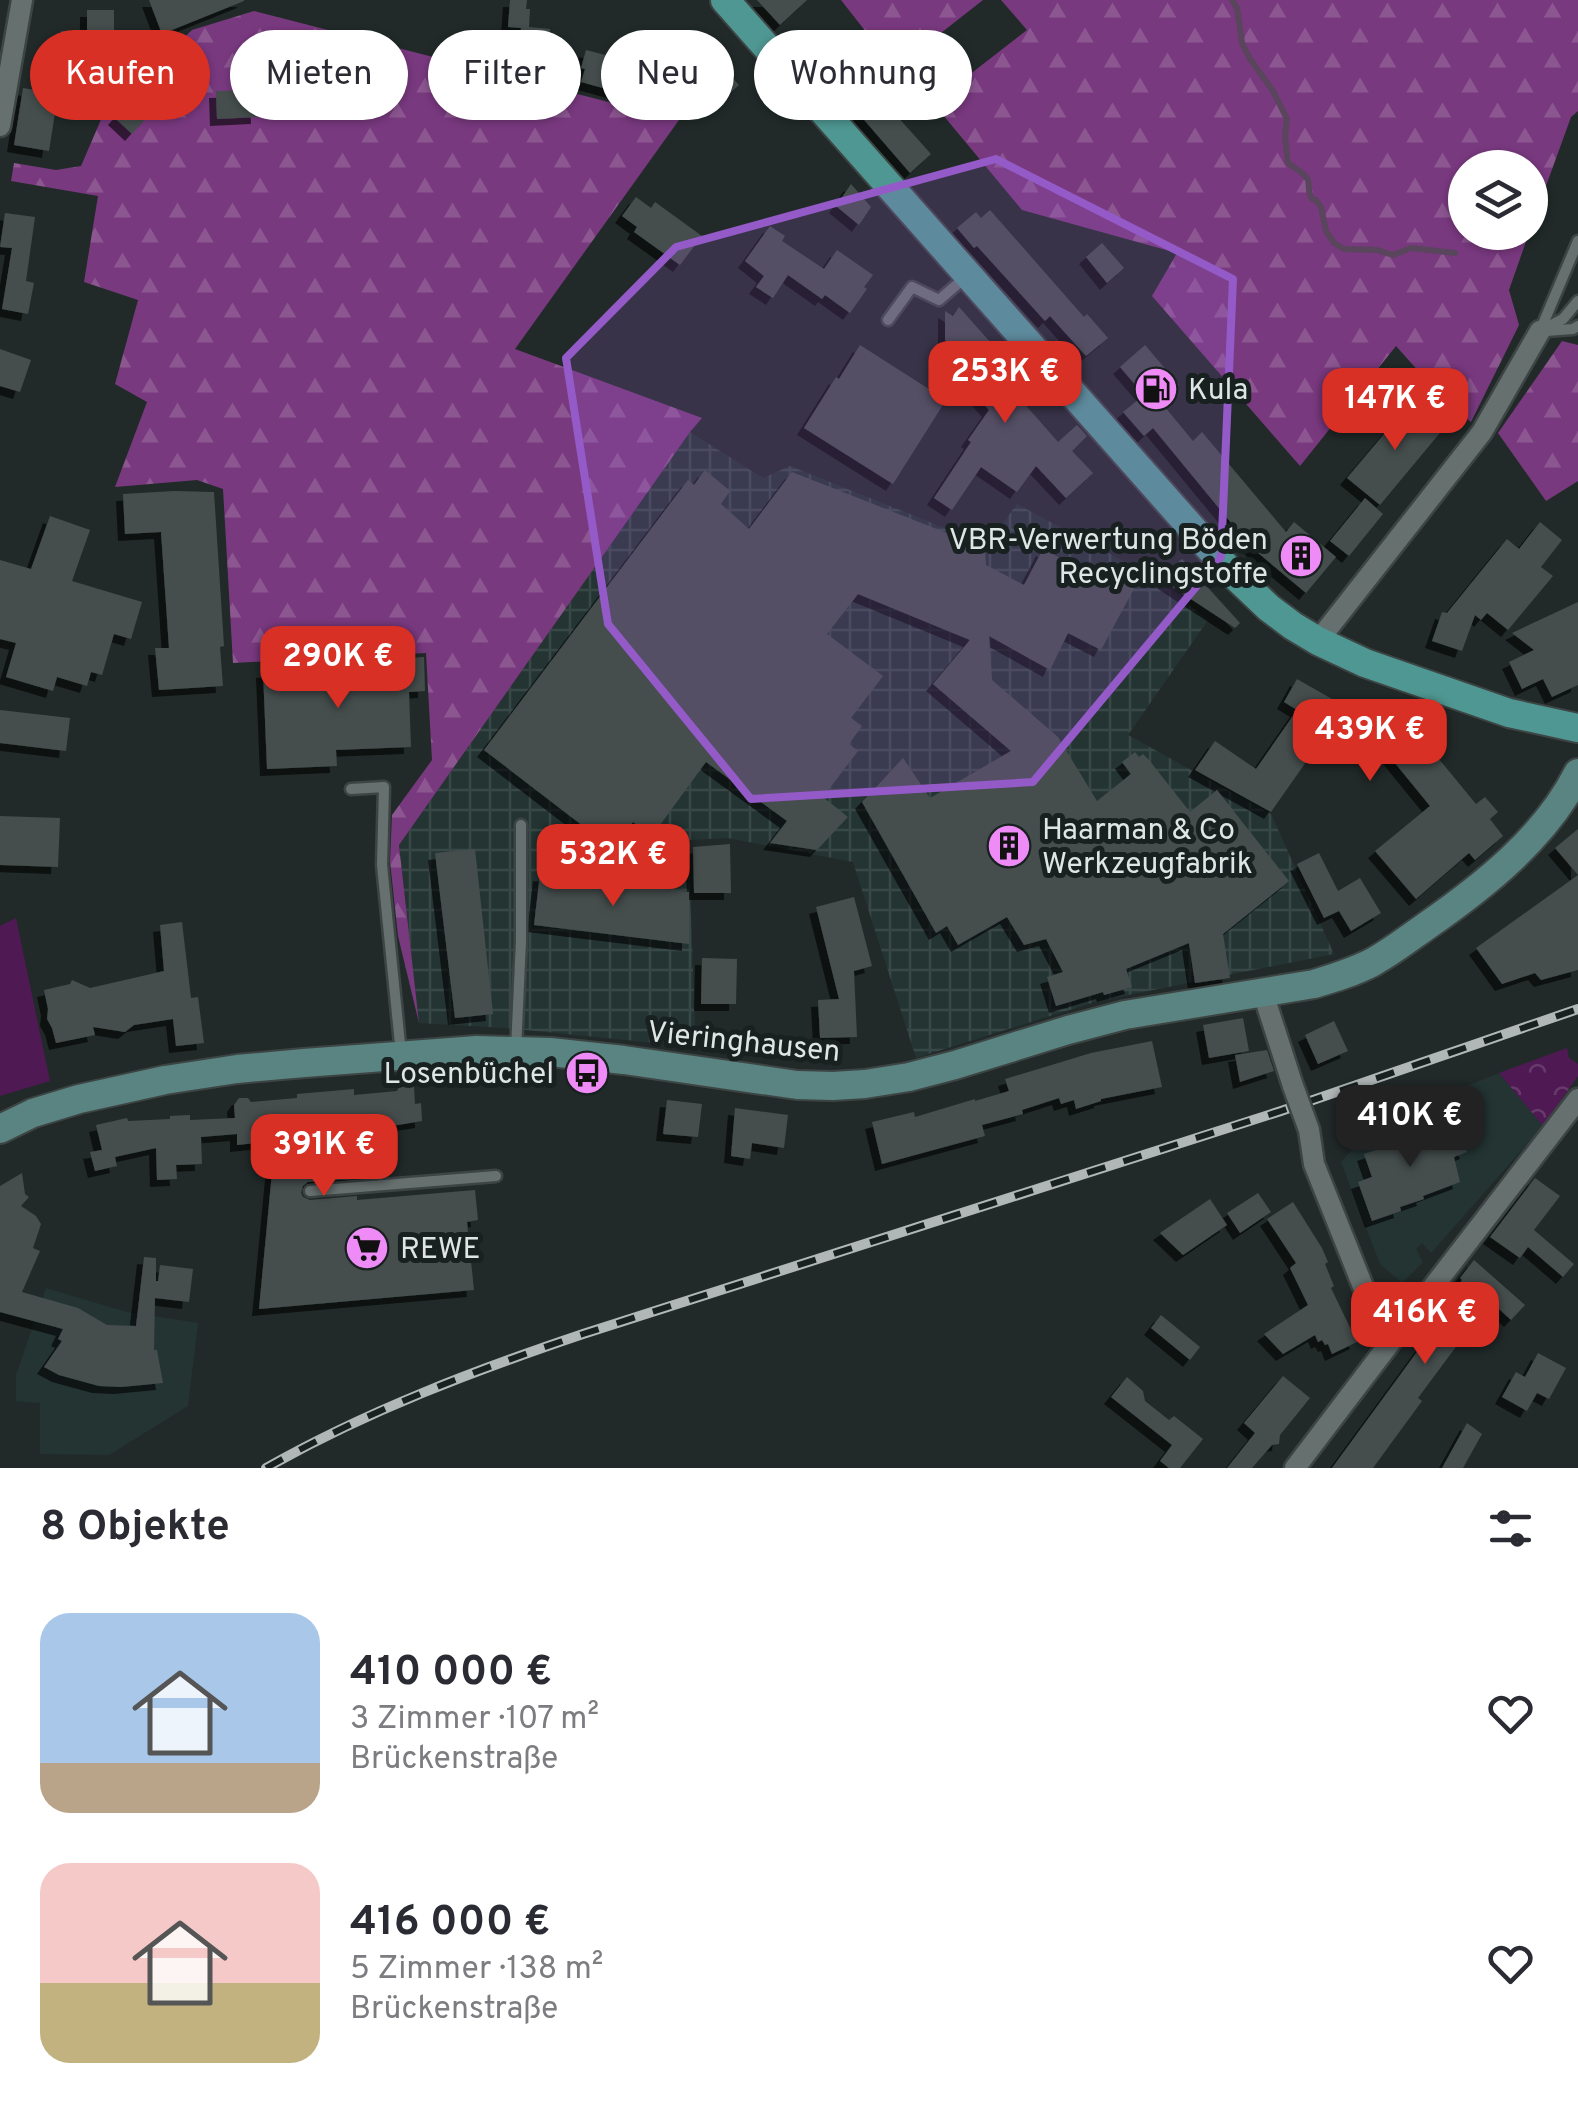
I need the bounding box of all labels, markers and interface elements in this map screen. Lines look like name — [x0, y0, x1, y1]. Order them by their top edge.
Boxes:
chip: Kaufen — [30, 30, 210, 120]
chip: Mieten — [230, 30, 408, 120]
chip: Filter — [428, 30, 581, 120]
chip: Neu — [601, 30, 734, 120]
chip: Wohnung — [754, 30, 972, 120]
map controls — [1448, 150, 1548, 250]
button: layers — [1448, 150, 1548, 250]
pin: 253K € — [924, 341, 1086, 426]
text: 253K € — [950, 353, 1060, 393]
fuel station icon: Kula — [1133, 366, 1179, 412]
pin: 147K € — [1314, 368, 1476, 453]
place label: Kula — [1188, 373, 1248, 410]
text: 147K € — [1344, 380, 1446, 420]
place label: VBR-Verwertung Böden Recyclingstoffe — [949, 523, 1268, 594]
building icon: VBR-Verwertung Böden Recyclingstoffe — [1278, 533, 1324, 579]
pin: 290K € — [257, 626, 419, 711]
text: 290K € — [282, 638, 394, 678]
pin: 439K € — [1289, 699, 1451, 784]
text: 439K € — [1315, 711, 1425, 751]
place label: Haarman & Co Werkzeugfabrik — [1042, 813, 1253, 884]
building icon: Haarman & Co Werkzeugfabrik — [986, 823, 1032, 869]
pin: 532K € — [532, 824, 694, 909]
text: 532K € — [559, 836, 667, 876]
street label: Vieringhausen — [645, 1015, 842, 1072]
bus stop icon: Losenbüchel — [564, 1050, 610, 1096]
place label: Losenbüchel — [384, 1057, 554, 1094]
pin: 410K € — [1329, 1085, 1491, 1170]
text: 410K € — [1357, 1097, 1463, 1137]
pin: 391K € — [243, 1114, 405, 1199]
text: 391K € — [273, 1126, 375, 1166]
supermarket icon: REWE — [344, 1225, 390, 1271]
place label: REWE — [400, 1232, 481, 1269]
pin: 416K € — [1344, 1282, 1506, 1367]
text: 416K € — [1373, 1294, 1477, 1334]
icon: filters — [1483, 1501, 1538, 1556]
text: 8 Objekte — [40, 1502, 230, 1555]
text: 410 000 € — [350, 1647, 552, 1700]
icon: home — [120, 1653, 240, 1773]
icon: heart — [1483, 1686, 1538, 1741]
text: 3 Zimmer · 107 m² — [350, 1700, 599, 1740]
text: Brückenstraße — [350, 1740, 558, 1780]
text: 416 000 € — [350, 1897, 550, 1950]
icon: home — [120, 1903, 240, 2023]
icon: heart — [1483, 1936, 1538, 1991]
text: 5 Zimmer · 138 m² — [350, 1950, 603, 1990]
text: Brückenstraße — [350, 1990, 558, 2030]

